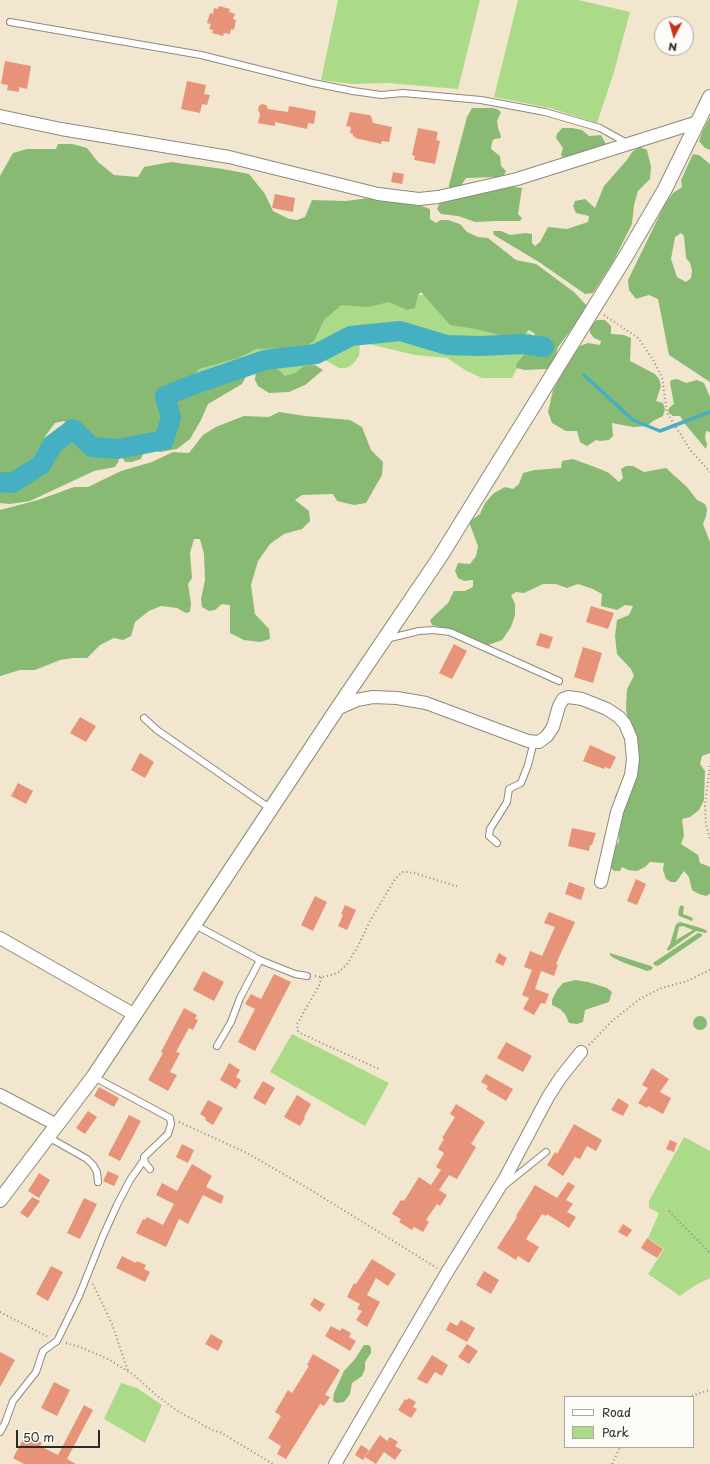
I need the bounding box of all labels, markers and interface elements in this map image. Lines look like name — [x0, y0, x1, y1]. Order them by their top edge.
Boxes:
north arrow — [654, 16, 694, 56]
text: N — [668, 39, 678, 56]
legend — [564, 1396, 694, 1448]
text: Road — [602, 1403, 631, 1421]
scale bar — [18, 1422, 102, 1448]
text: Park — [602, 1423, 629, 1441]
text: 50 m — [23, 1428, 54, 1446]

